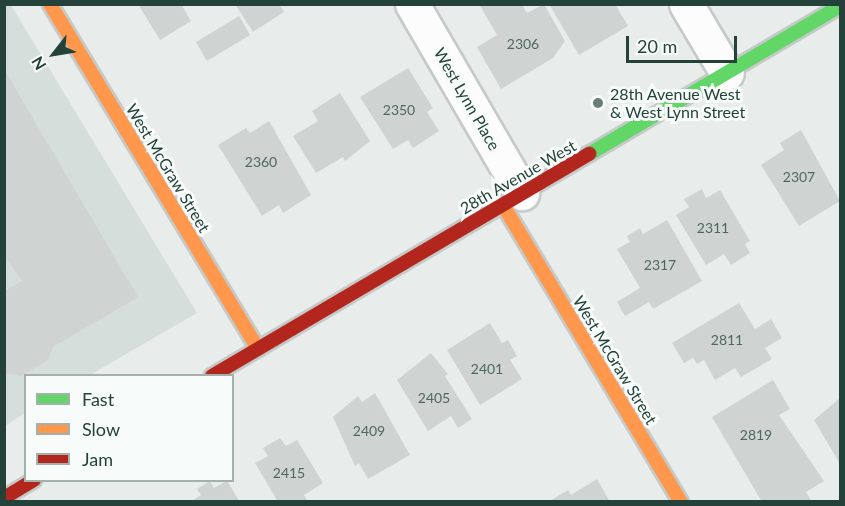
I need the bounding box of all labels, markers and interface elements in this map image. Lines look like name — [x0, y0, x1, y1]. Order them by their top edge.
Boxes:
north arrow — [24, 24, 84, 84]
scale bar — [629, 24, 740, 62]
text: 20 m — [637, 35, 677, 57]
house number: 2306 — [507, 36, 539, 52]
street label: West Lynn Place — [430, 44, 504, 154]
text: N — [27, 53, 49, 74]
place label: 28th Avenue West & West Lynn Street — [610, 84, 745, 122]
marker: 28th Avenue West & West Lynn Street — [591, 96, 605, 110]
street label: West McGraw Street — [122, 100, 214, 236]
house number: 2350 — [383, 102, 415, 118]
street label: 28th Avenue West — [456, 136, 580, 218]
house number: 2360 — [245, 154, 277, 170]
house number: 2307 — [783, 169, 815, 185]
house number: 2311 — [697, 220, 729, 236]
house number: 2317 — [644, 257, 676, 273]
street label: West McGraw Street — [569, 292, 661, 428]
house number: 2811 — [711, 332, 743, 348]
house number: 2401 — [471, 361, 503, 377]
legend — [24, 374, 234, 482]
text: Fast — [82, 388, 114, 410]
house number: 2405 — [418, 390, 450, 406]
text: Slow — [82, 418, 120, 440]
house number: 2409 — [353, 423, 385, 439]
house number: 2819 — [740, 427, 772, 443]
text: Jam — [82, 448, 113, 470]
house number: 2415 — [273, 465, 305, 481]

